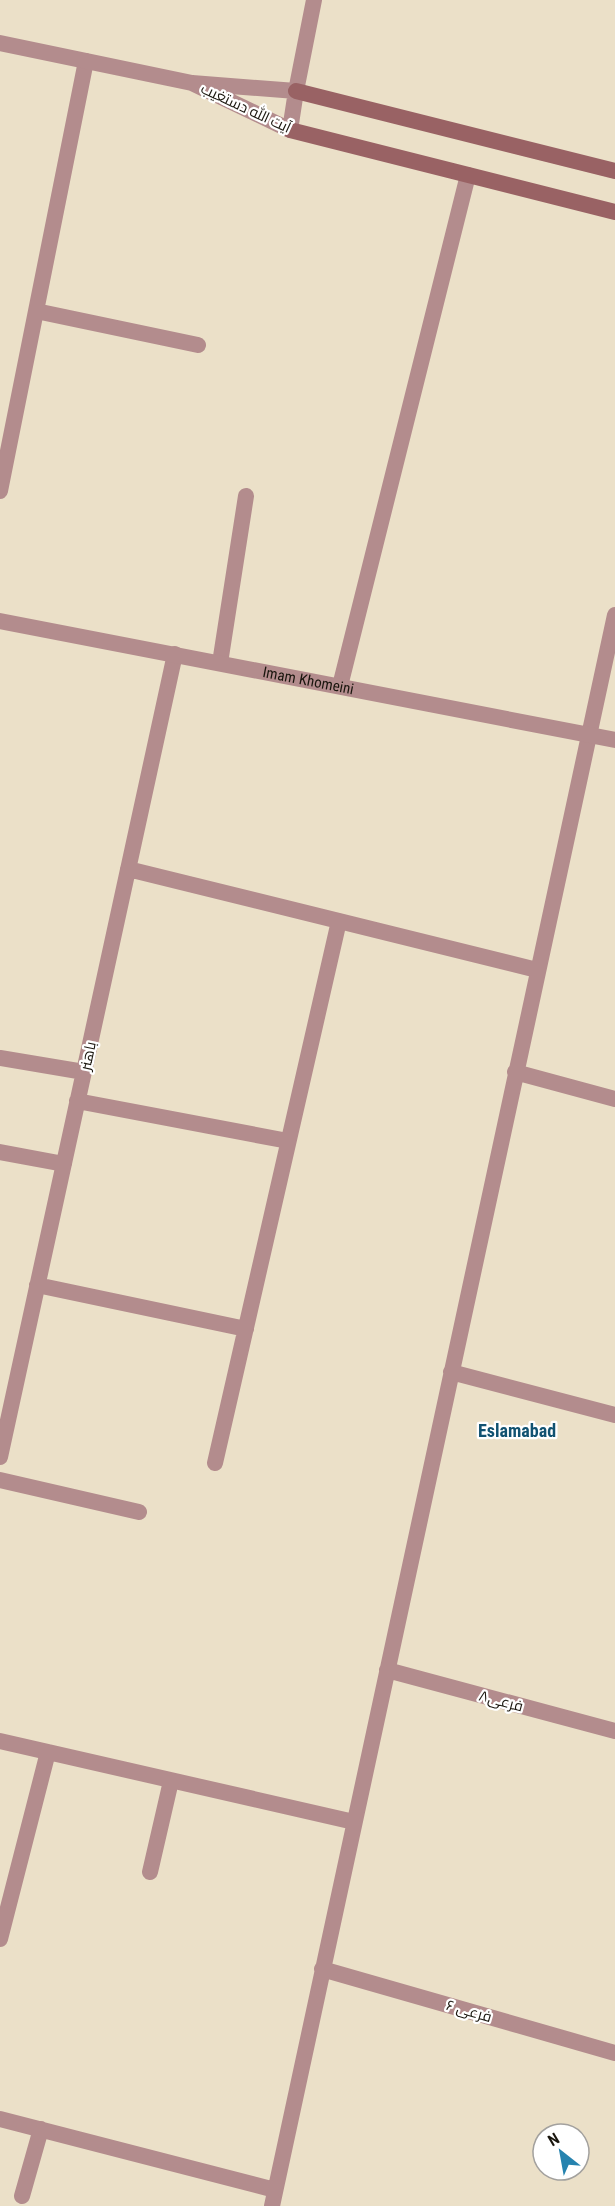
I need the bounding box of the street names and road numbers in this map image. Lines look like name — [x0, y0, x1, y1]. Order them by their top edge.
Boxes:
street label: آیت الله دستغیب — [198, 78, 294, 137]
street label: Imam Khomeini — [261, 663, 355, 698]
street label: باهنر — [76, 1040, 100, 1073]
street label: فرعی۸ — [477, 1686, 525, 1716]
street label: فرعی ۶ — [444, 1996, 494, 2027]

